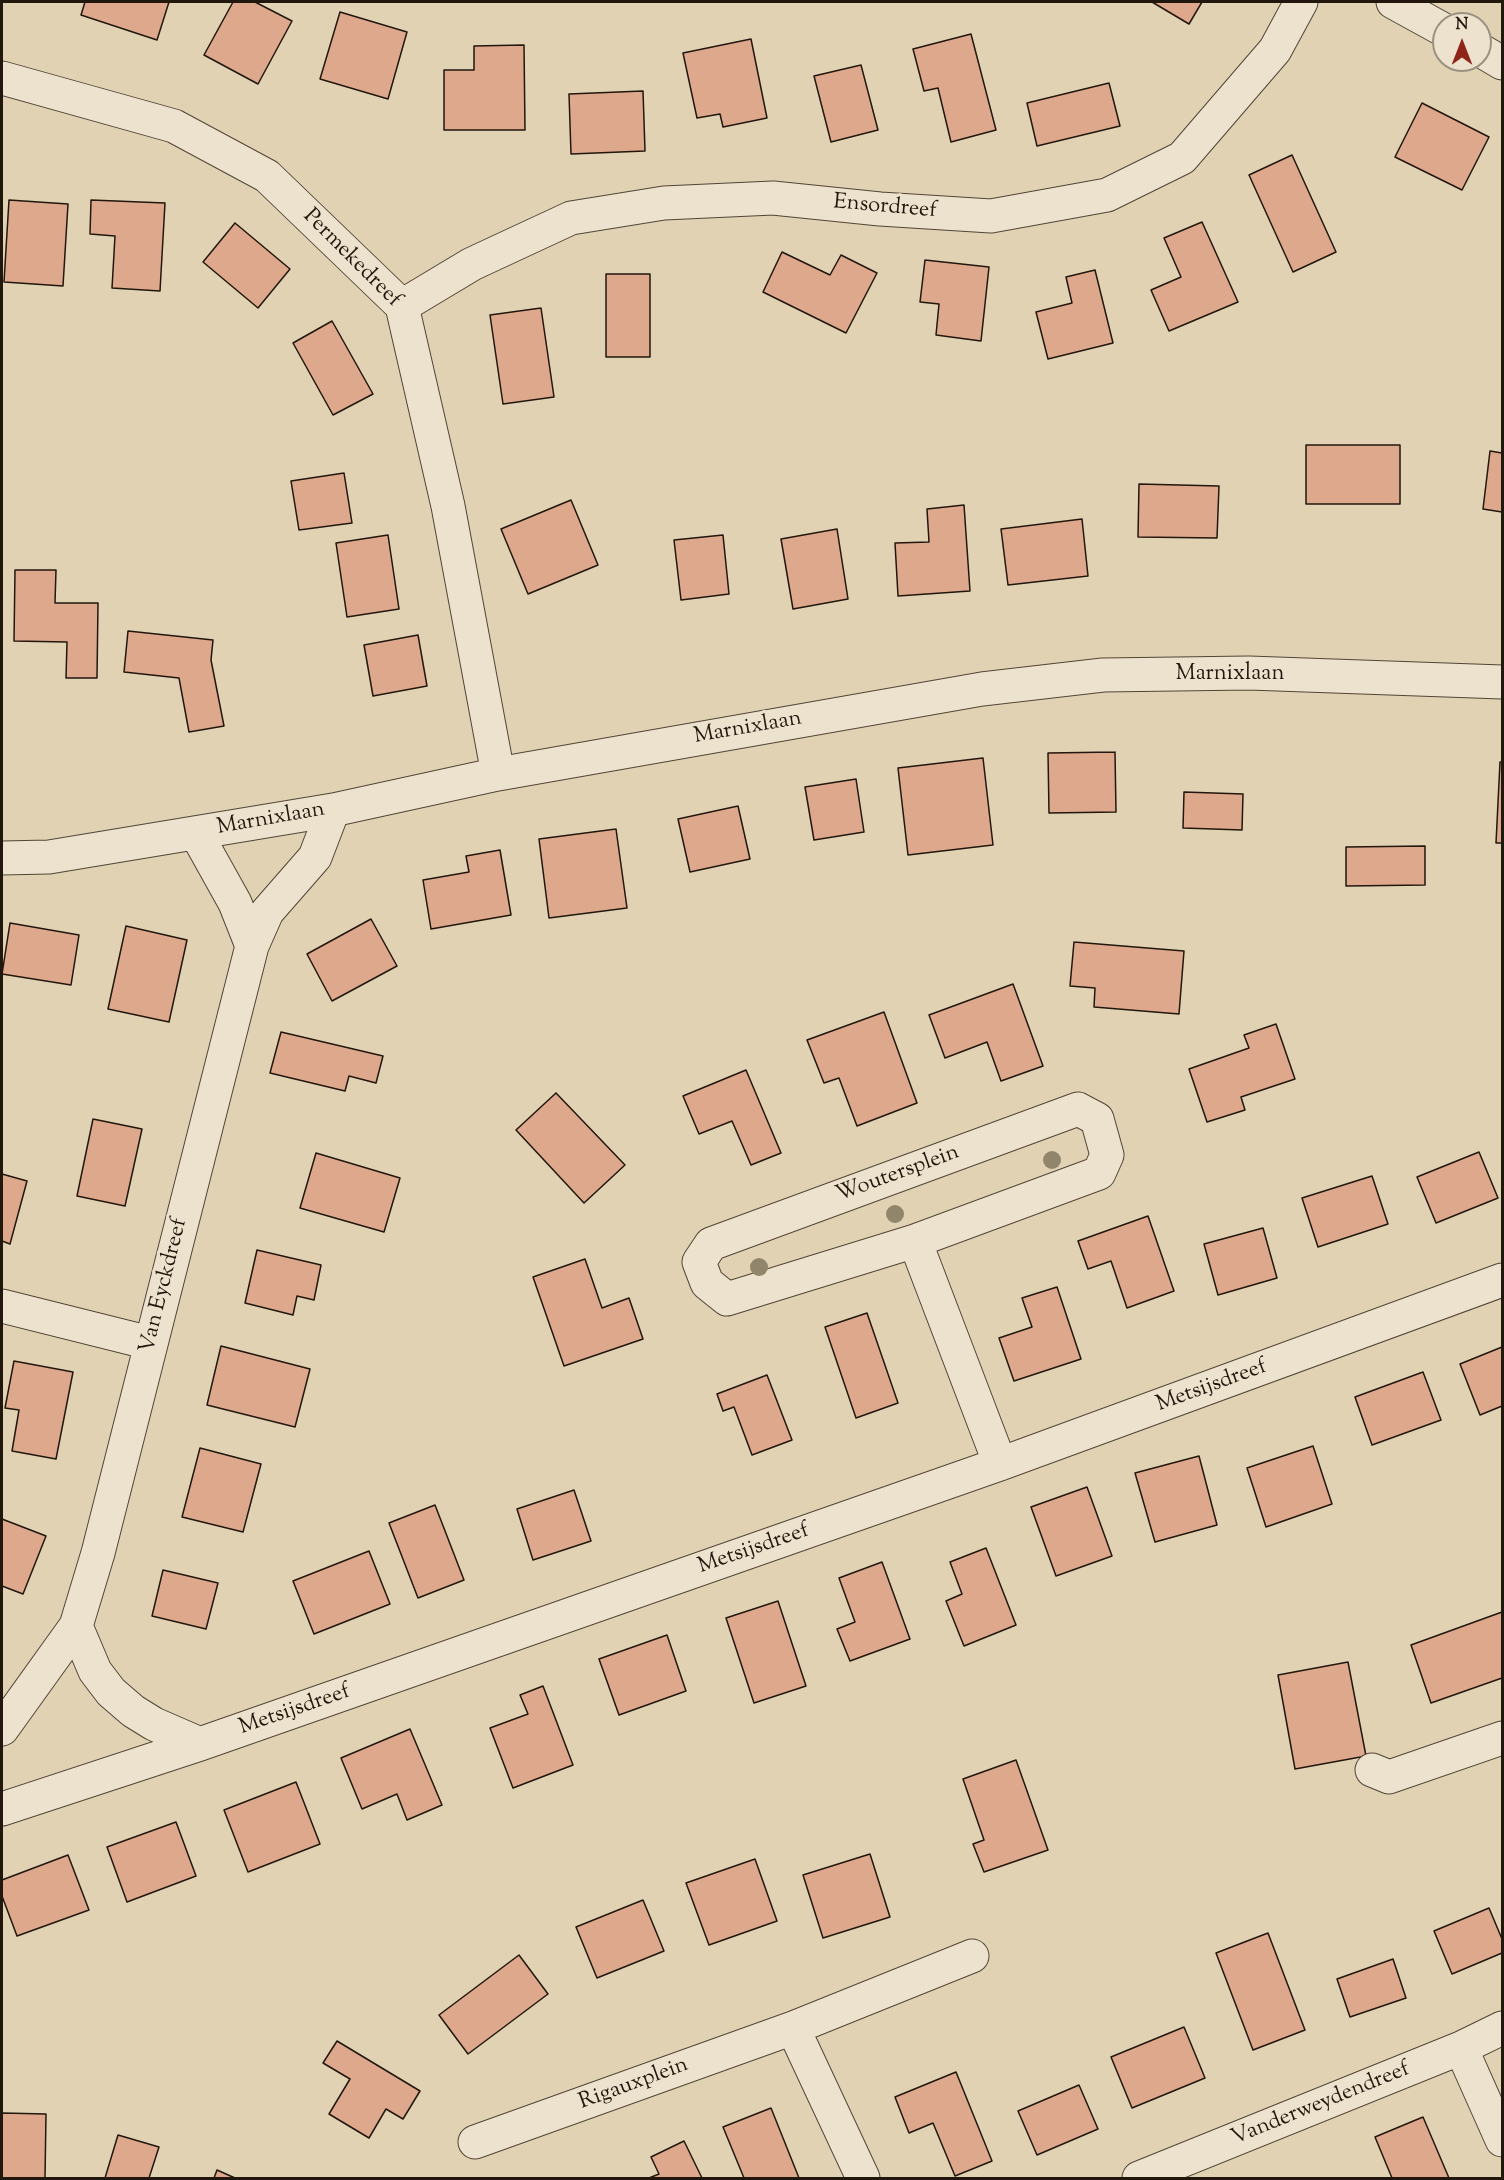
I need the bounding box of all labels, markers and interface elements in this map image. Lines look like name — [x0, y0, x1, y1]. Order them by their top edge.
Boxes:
north arrow — [1432, 12, 1492, 72]
text: N — [1456, 14, 1468, 37]
street label: Ensordreef — [832, 190, 938, 226]
street label: Permekedreef — [296, 204, 406, 314]
street label: Marnixlaan — [1175, 662, 1285, 688]
street label: Marnixlaan — [692, 707, 804, 751]
street label: Marnixlaan — [215, 798, 327, 842]
street label: Woutersplein — [833, 1141, 963, 1209]
street label: Van Eyckdreef — [135, 1216, 195, 1356]
street label: Metsijsdreef — [1153, 1355, 1271, 1419]
street label: Metsijsdreef — [695, 1519, 813, 1581]
street label: Metsijsdreef — [236, 1680, 354, 1742]
street label: Rigauxplein — [576, 2053, 692, 2117]
street label: Vanderweydendreef — [1228, 2057, 1414, 2153]

